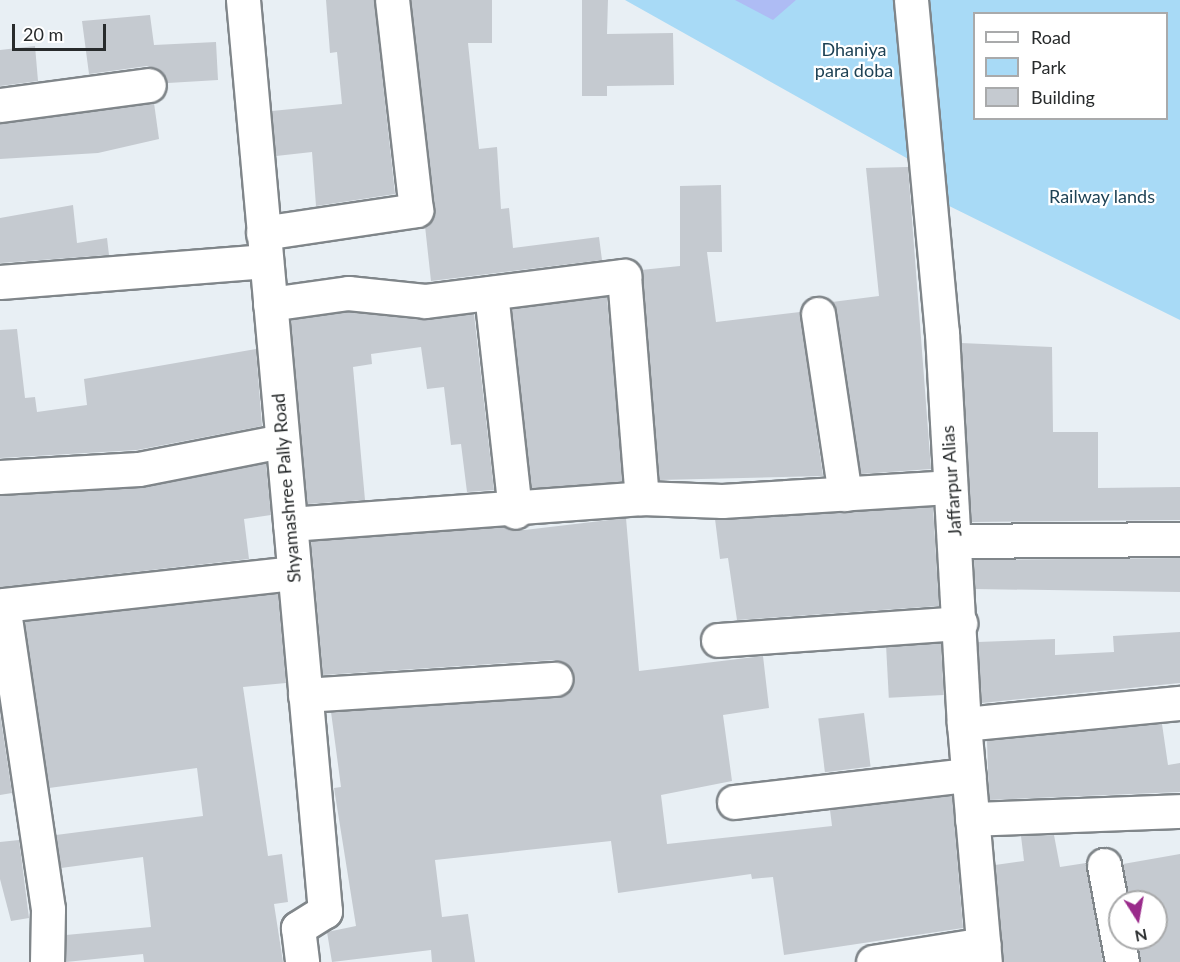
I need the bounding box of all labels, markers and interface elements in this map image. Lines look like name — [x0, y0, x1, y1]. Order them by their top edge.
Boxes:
scale bar — [15, 12, 110, 50]
legend — [973, 12, 1168, 120]
text: 20 m — [23, 23, 63, 45]
text: Road — [1031, 26, 1071, 48]
park label: Dhaniya para doba — [815, 39, 893, 82]
text: Park — [1031, 56, 1066, 78]
text: Building — [1031, 86, 1095, 108]
park label: Railway lands — [1049, 185, 1155, 207]
street label: Shyamashree Pally Road — [267, 392, 305, 584]
street label: Jaffarpur Alias — [936, 424, 966, 538]
north arrow — [1108, 890, 1168, 950]
text: N — [1133, 926, 1149, 947]

